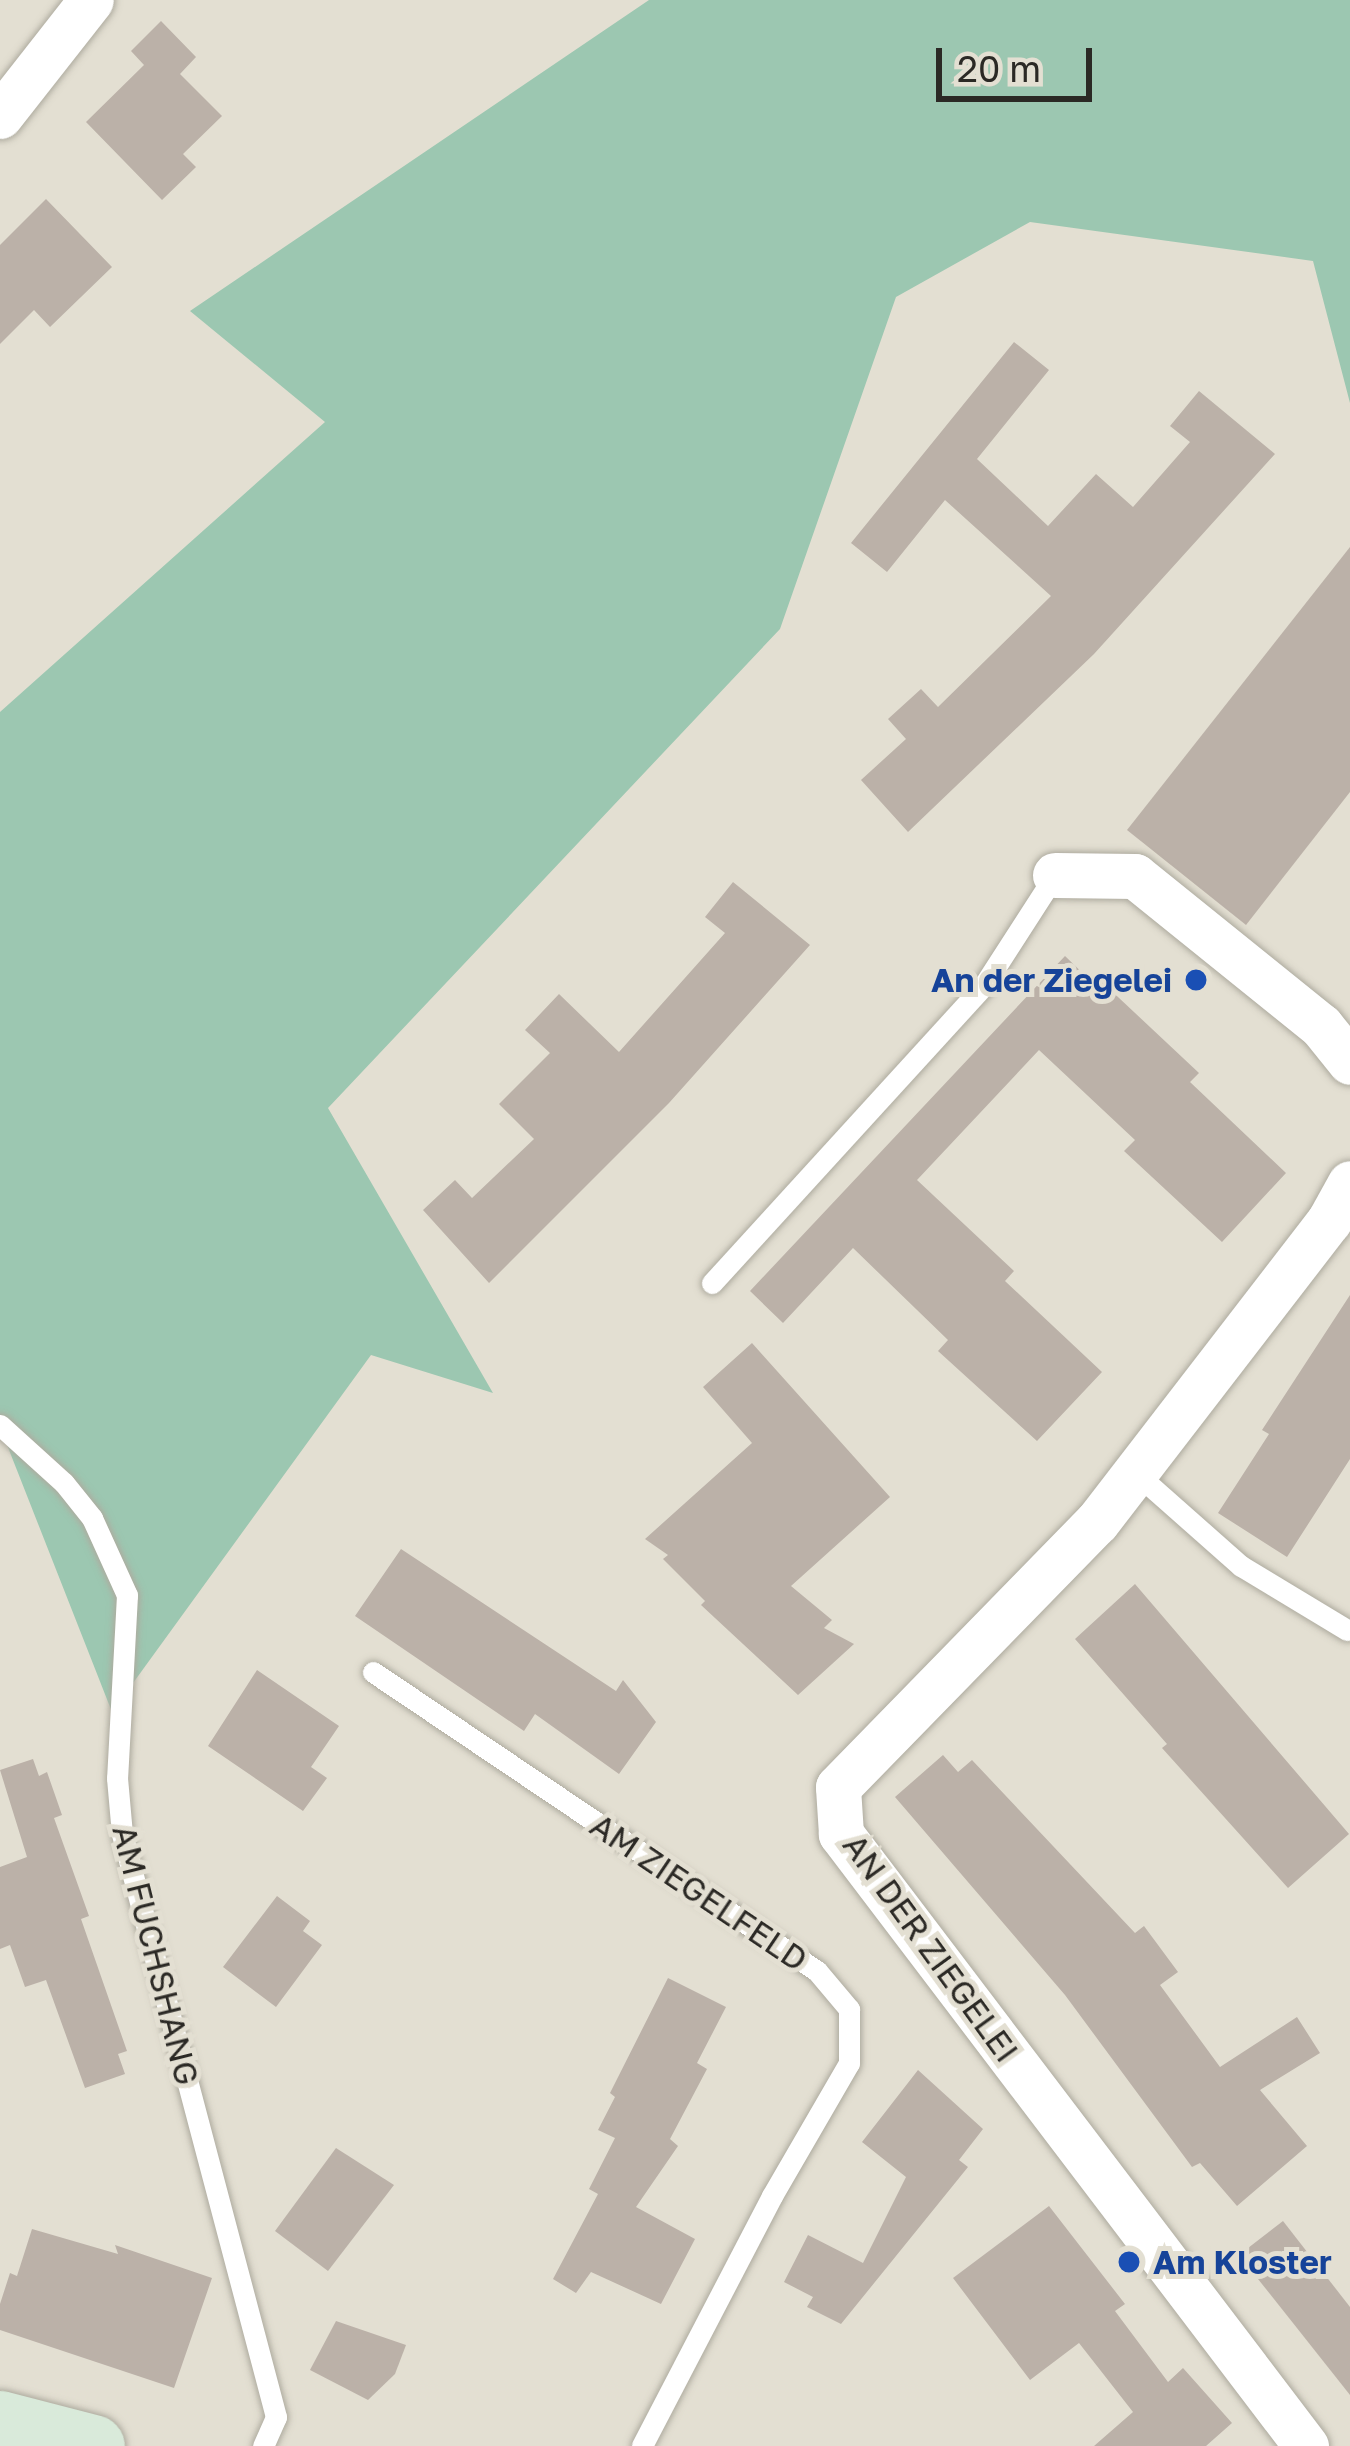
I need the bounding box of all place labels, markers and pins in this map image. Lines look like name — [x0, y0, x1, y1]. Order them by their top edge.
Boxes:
place label: An der Ziegelei — [931, 960, 1172, 1000]
marker: An der Ziegelei — [1183, 967, 1209, 993]
place label: Am Kloster — [1153, 2242, 1332, 2282]
marker: Am Kloster — [1116, 2249, 1142, 2275]

